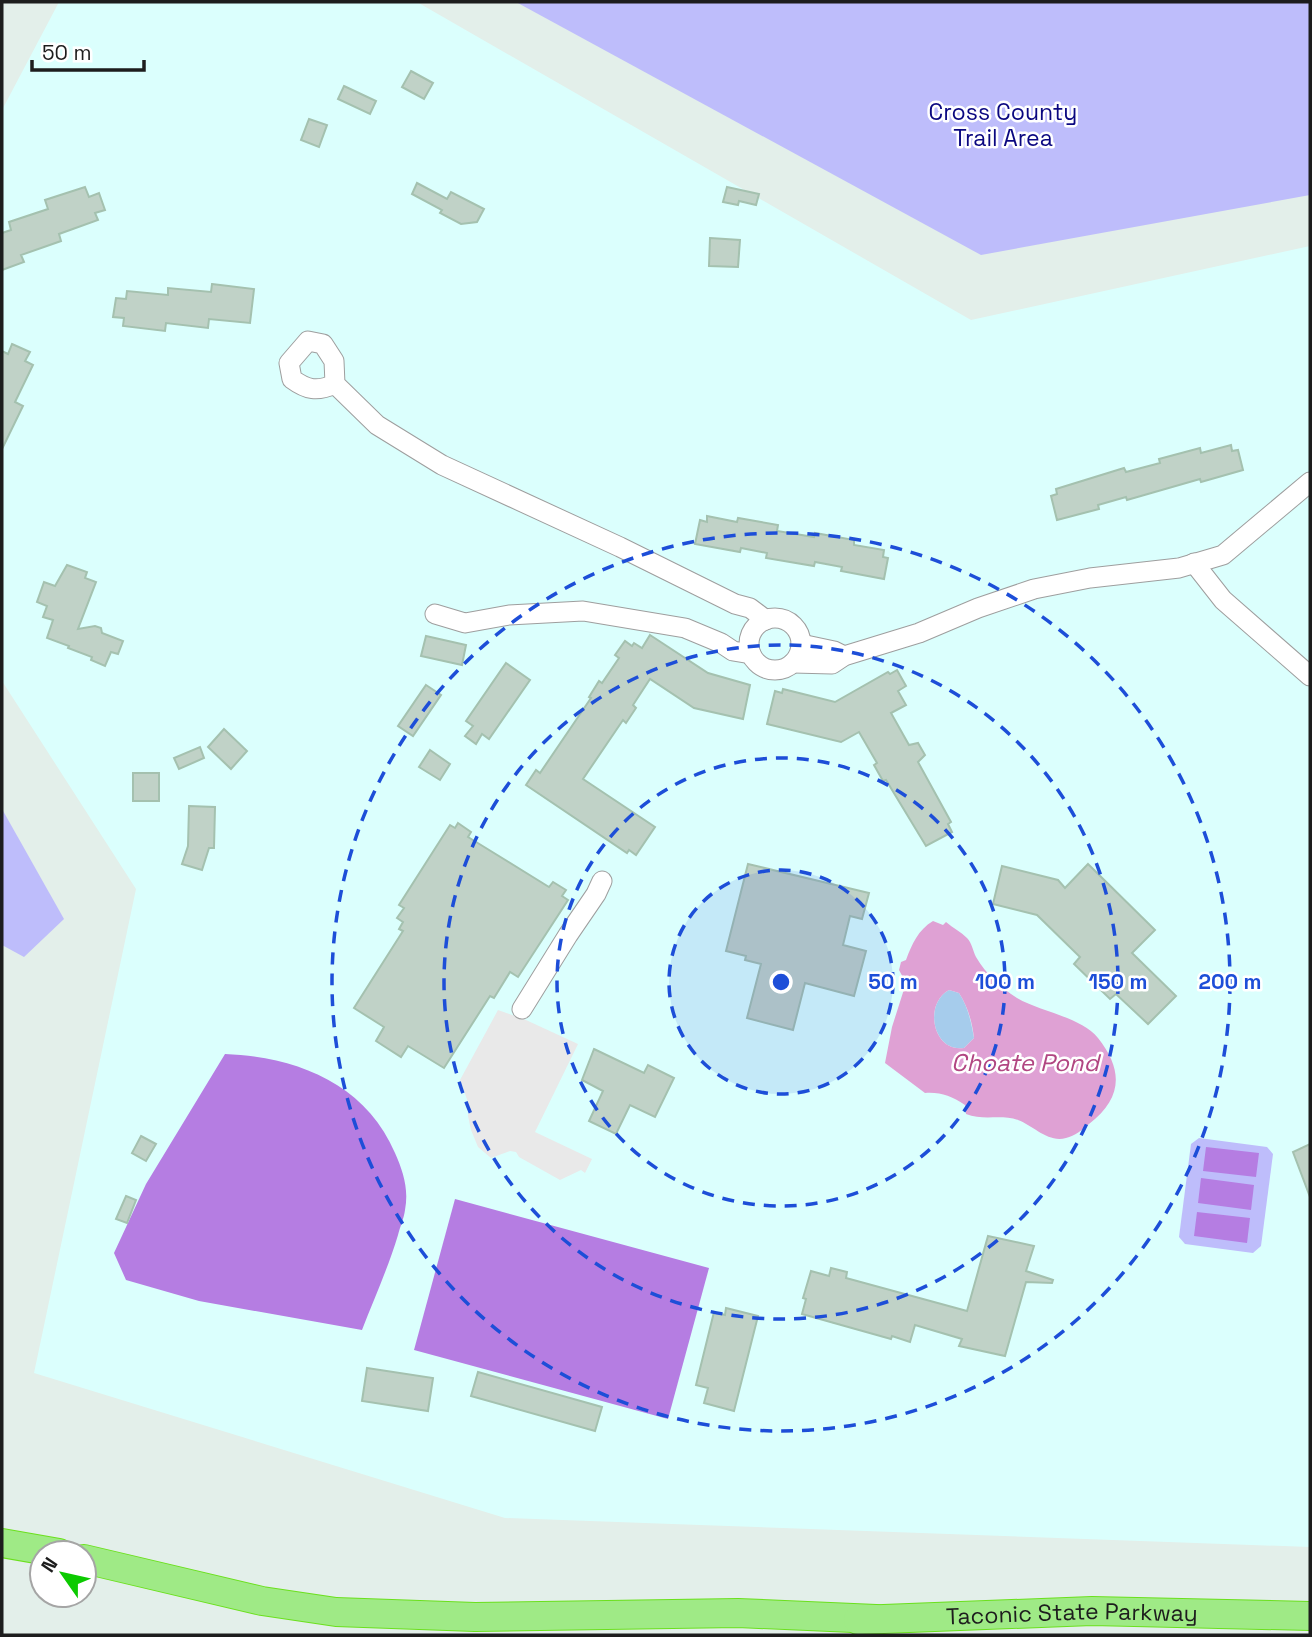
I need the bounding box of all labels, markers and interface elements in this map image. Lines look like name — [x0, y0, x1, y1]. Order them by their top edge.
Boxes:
scale bar — [32, 28, 144, 72]
text: 50 m — [42, 39, 92, 66]
park label: Cross County Trail Area — [929, 97, 1077, 153]
text: 50 m — [868, 968, 918, 995]
text: 100 m — [975, 968, 1035, 995]
text: 150 m — [1089, 968, 1147, 995]
text: 200 m — [1199, 968, 1261, 995]
centre of rings — [769, 970, 793, 994]
water label: Choate Pond — [951, 1047, 1102, 1078]
north arrow — [28, 1539, 98, 1609]
text: N — [35, 1553, 63, 1577]
street label: Taconic State Parkway — [945, 1596, 1198, 1632]

